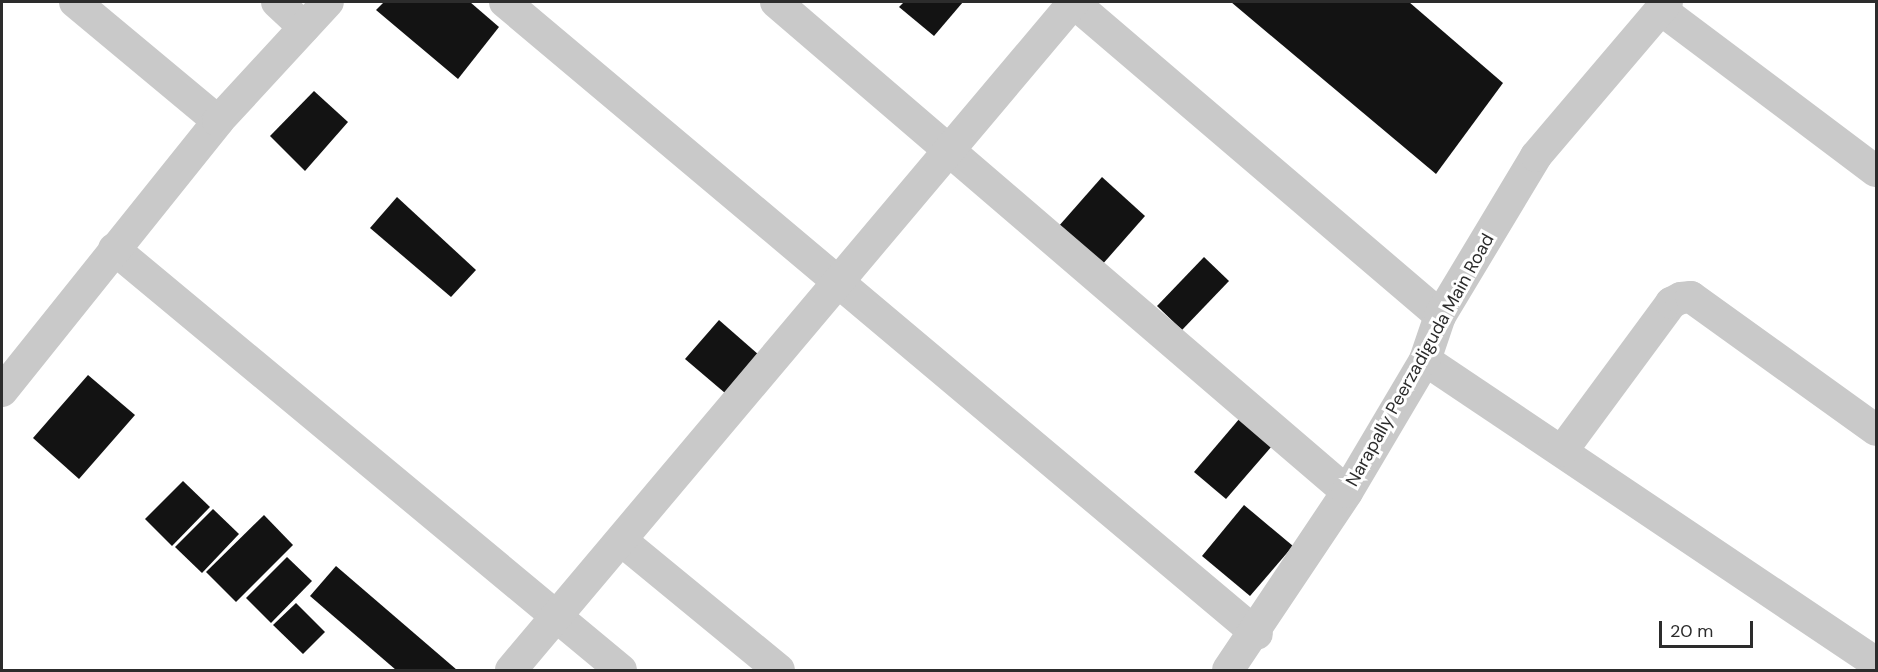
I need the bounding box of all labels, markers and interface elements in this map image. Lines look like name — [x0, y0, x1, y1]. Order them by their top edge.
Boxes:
street label: Narapally Peerzadiguda Main Road — [1341, 230, 1499, 490]
scale bar — [1662, 609, 1756, 647]
text: 20 m — [1670, 619, 1713, 643]

